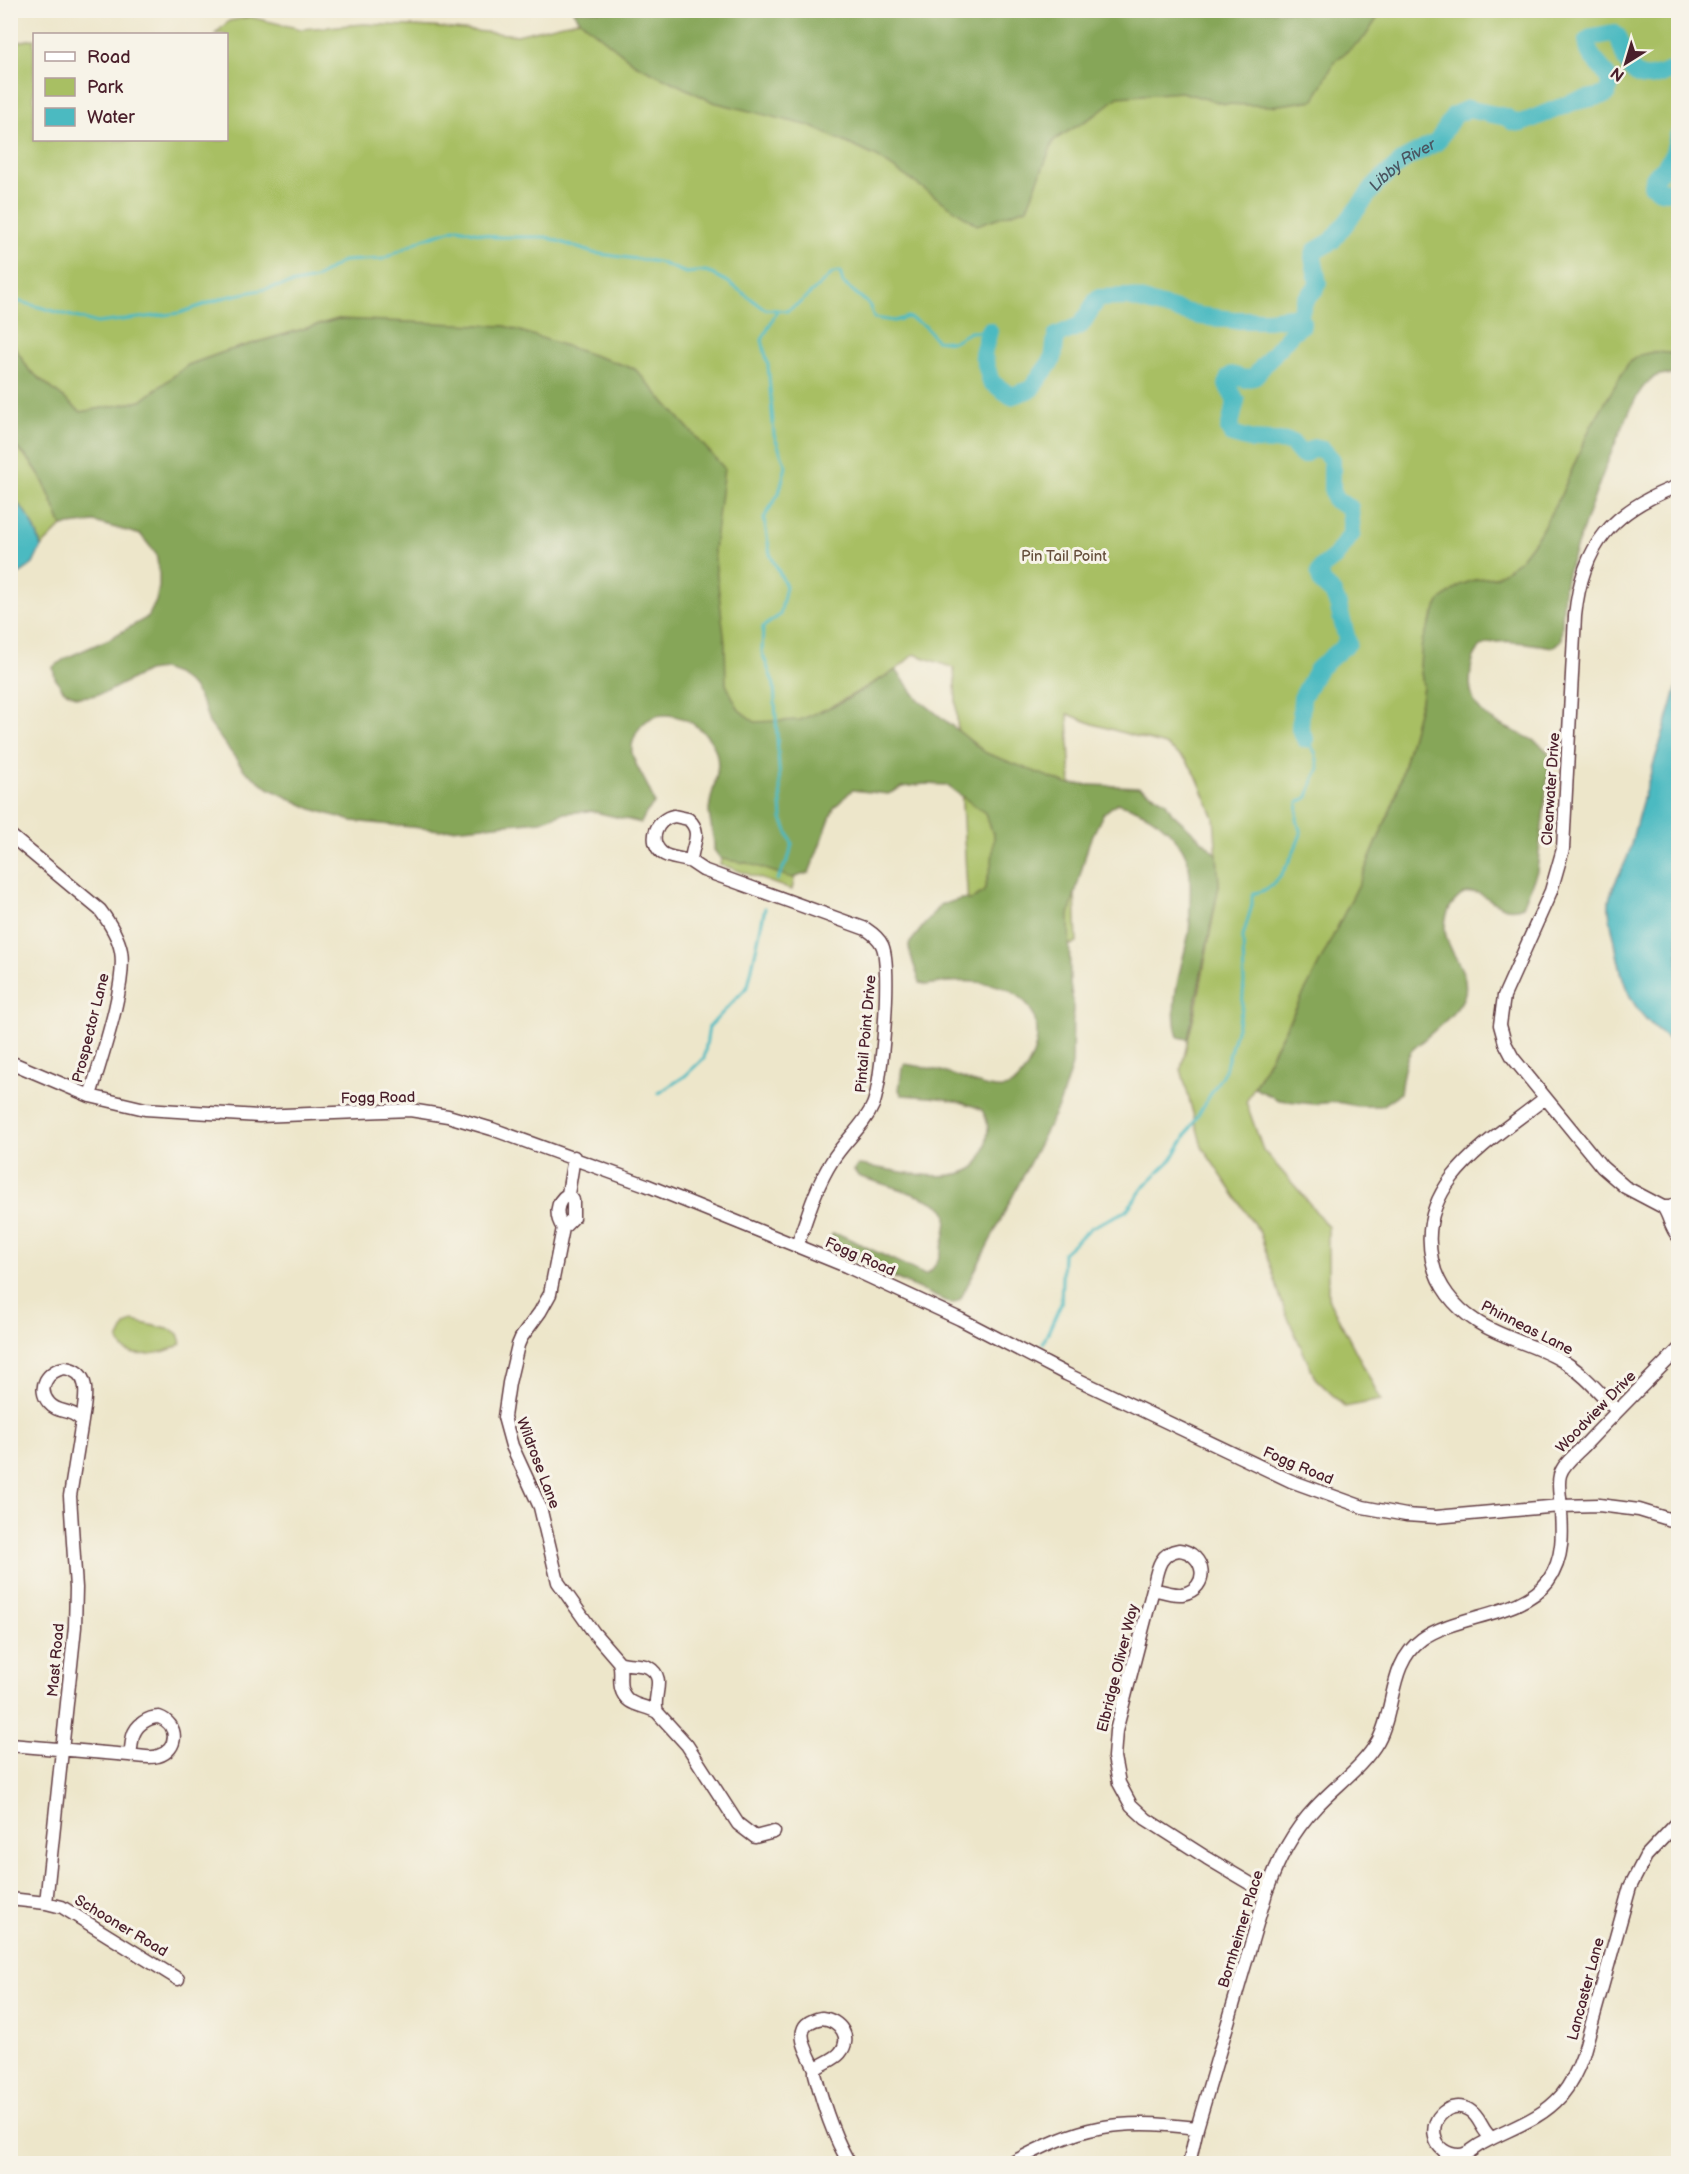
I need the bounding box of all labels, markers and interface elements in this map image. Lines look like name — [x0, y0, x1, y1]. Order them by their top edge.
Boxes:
legend — [33, 33, 228, 141]
north arrow — [1596, 33, 1656, 93]
text: Road — [87, 47, 131, 68]
text: N — [1607, 63, 1628, 85]
text: Park — [87, 77, 123, 98]
text: Water — [87, 107, 135, 128]
water label: Libby River — [1365, 134, 1440, 195]
park label: Pin Tail Point — [1021, 547, 1107, 566]
street label: Clearwater Drive — [1538, 732, 1564, 846]
street label: Prospector Lane — [68, 971, 114, 1085]
street label: Pintail Point Drive — [851, 974, 881, 1094]
street label: Fogg Road — [341, 1088, 415, 1108]
street label: Fogg Road — [822, 1233, 898, 1281]
street label: Phinneas Lane — [1478, 1297, 1576, 1359]
street label: Woodview Drive — [1552, 1367, 1640, 1457]
street label: Wildrose Lane — [512, 1415, 564, 1511]
street label: Fogg Road — [1260, 1443, 1336, 1489]
street label: Elbridge Oliver Way — [1093, 1602, 1143, 1734]
street label: Mast Road — [43, 1622, 69, 1698]
street label: Bornheimer Place — [1214, 1868, 1268, 1990]
street label: Schooner Road — [71, 1891, 171, 1961]
street label: Lancaster Lane — [1563, 1935, 1609, 2042]

